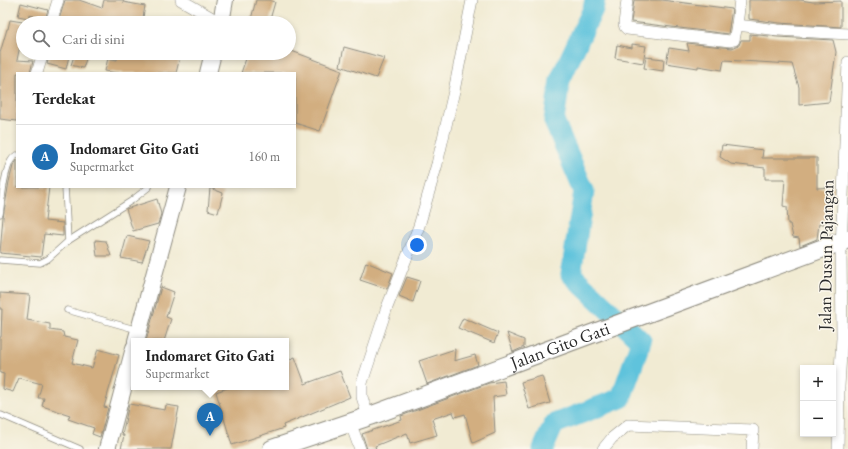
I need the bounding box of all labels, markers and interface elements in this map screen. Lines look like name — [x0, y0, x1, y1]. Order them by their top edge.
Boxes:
search box — [16, 16, 296, 60]
icon: search — [30, 27, 52, 49]
text: Cari di sini — [62, 29, 125, 48]
text: Terdekat — [32, 87, 95, 109]
text: Indomaret Gito Gati — [70, 139, 199, 158]
text: A — [40, 148, 50, 165]
text: 160 m — [249, 148, 280, 165]
text: Supermarket — [70, 158, 134, 175]
street label: Jalan Dusun Pajangan — [813, 179, 838, 333]
your location — [407, 235, 427, 255]
street label: Jalan Gito Gati — [505, 316, 613, 375]
popup — [131, 338, 289, 390]
text: Indomaret Gito Gati — [145, 346, 275, 365]
text: Supermarket — [145, 365, 209, 382]
map controls — [800, 365, 836, 437]
button: + — [800, 365, 836, 401]
button: − — [800, 401, 836, 437]
pin: A — [197, 403, 223, 436]

